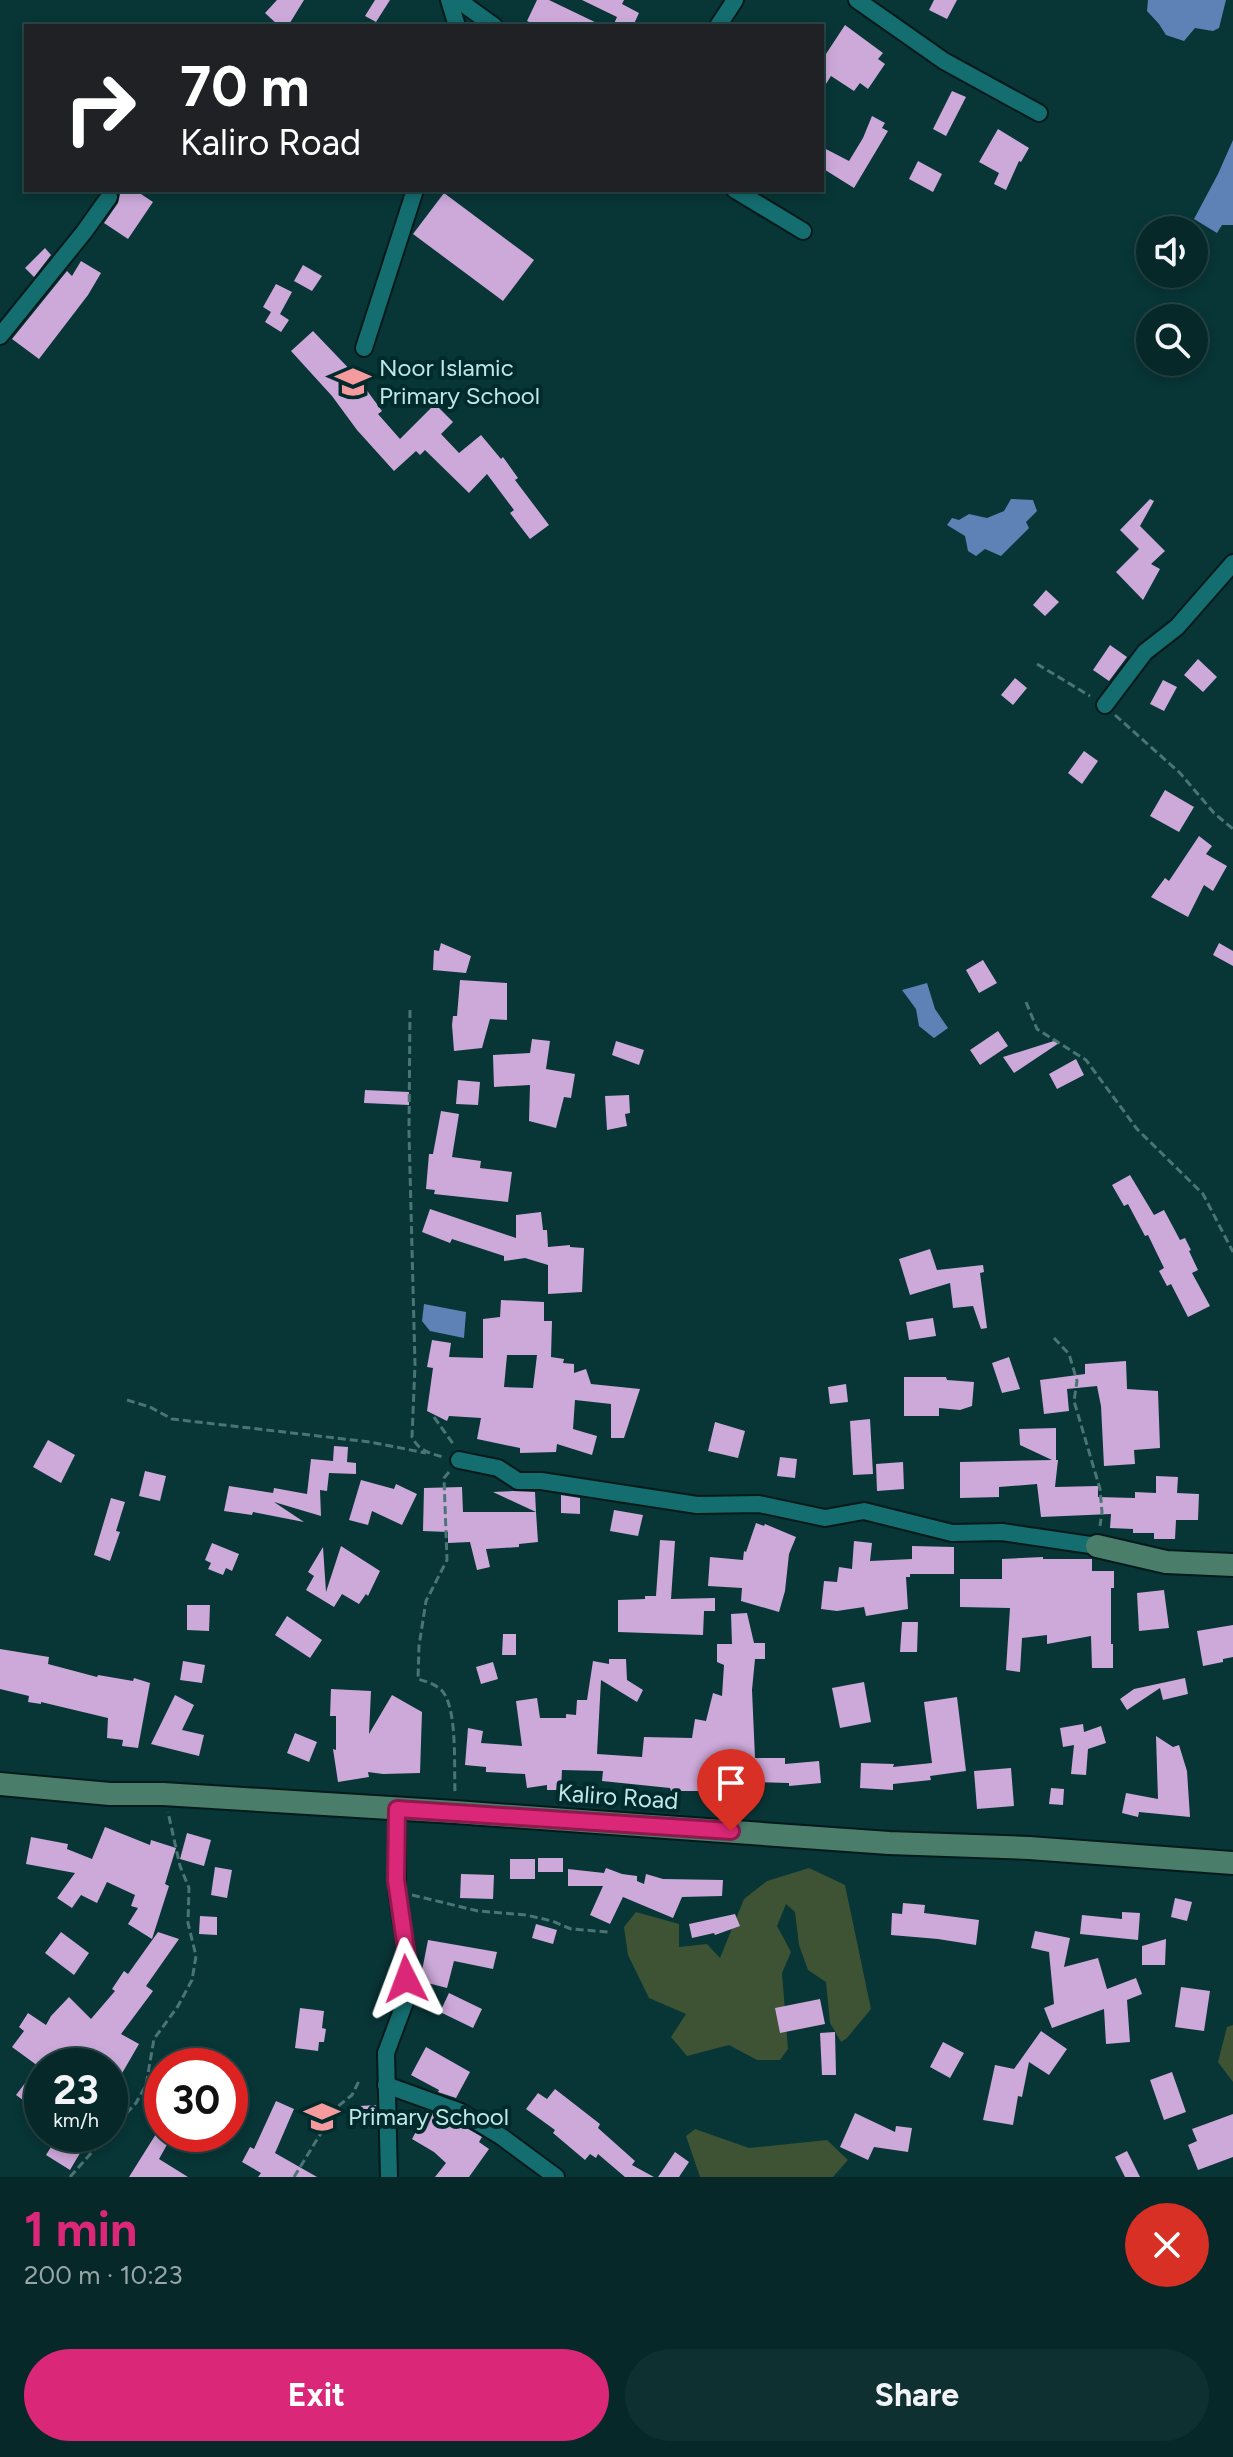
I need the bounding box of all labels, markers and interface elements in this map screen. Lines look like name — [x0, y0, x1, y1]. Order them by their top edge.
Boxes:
text: 70 m — [180, 53, 310, 120]
icon: right — [48, 56, 152, 160]
text: Kaliro Road — [180, 121, 361, 164]
map controls — [1136, 216, 1208, 376]
button: sound — [1136, 216, 1208, 288]
button: search — [1136, 304, 1208, 376]
place label: Noor Islamic Primary School — [379, 353, 540, 410]
school or university icon: Noor Islamic Primary School — [334, 363, 372, 401]
pin — [697, 1749, 765, 1831]
icon: arrive — [709, 1761, 753, 1805]
street label: Kaliro Road — [557, 1778, 679, 1815]
position arrow — [364, 1937, 448, 2021]
speed limit sign: 30 — [144, 2048, 248, 2152]
text: 23 — [53, 2066, 99, 2114]
school or university icon: Primary School — [303, 2098, 341, 2136]
place label: Primary School — [348, 2102, 509, 2131]
text: km/h — [53, 2108, 99, 2132]
text: 1 min — [24, 2200, 137, 2258]
button: close — [1125, 2203, 1209, 2287]
text: 200 m · 10:23 — [24, 2259, 183, 2291]
button: Exit — [24, 2349, 609, 2441]
button: Share — [625, 2349, 1209, 2441]

